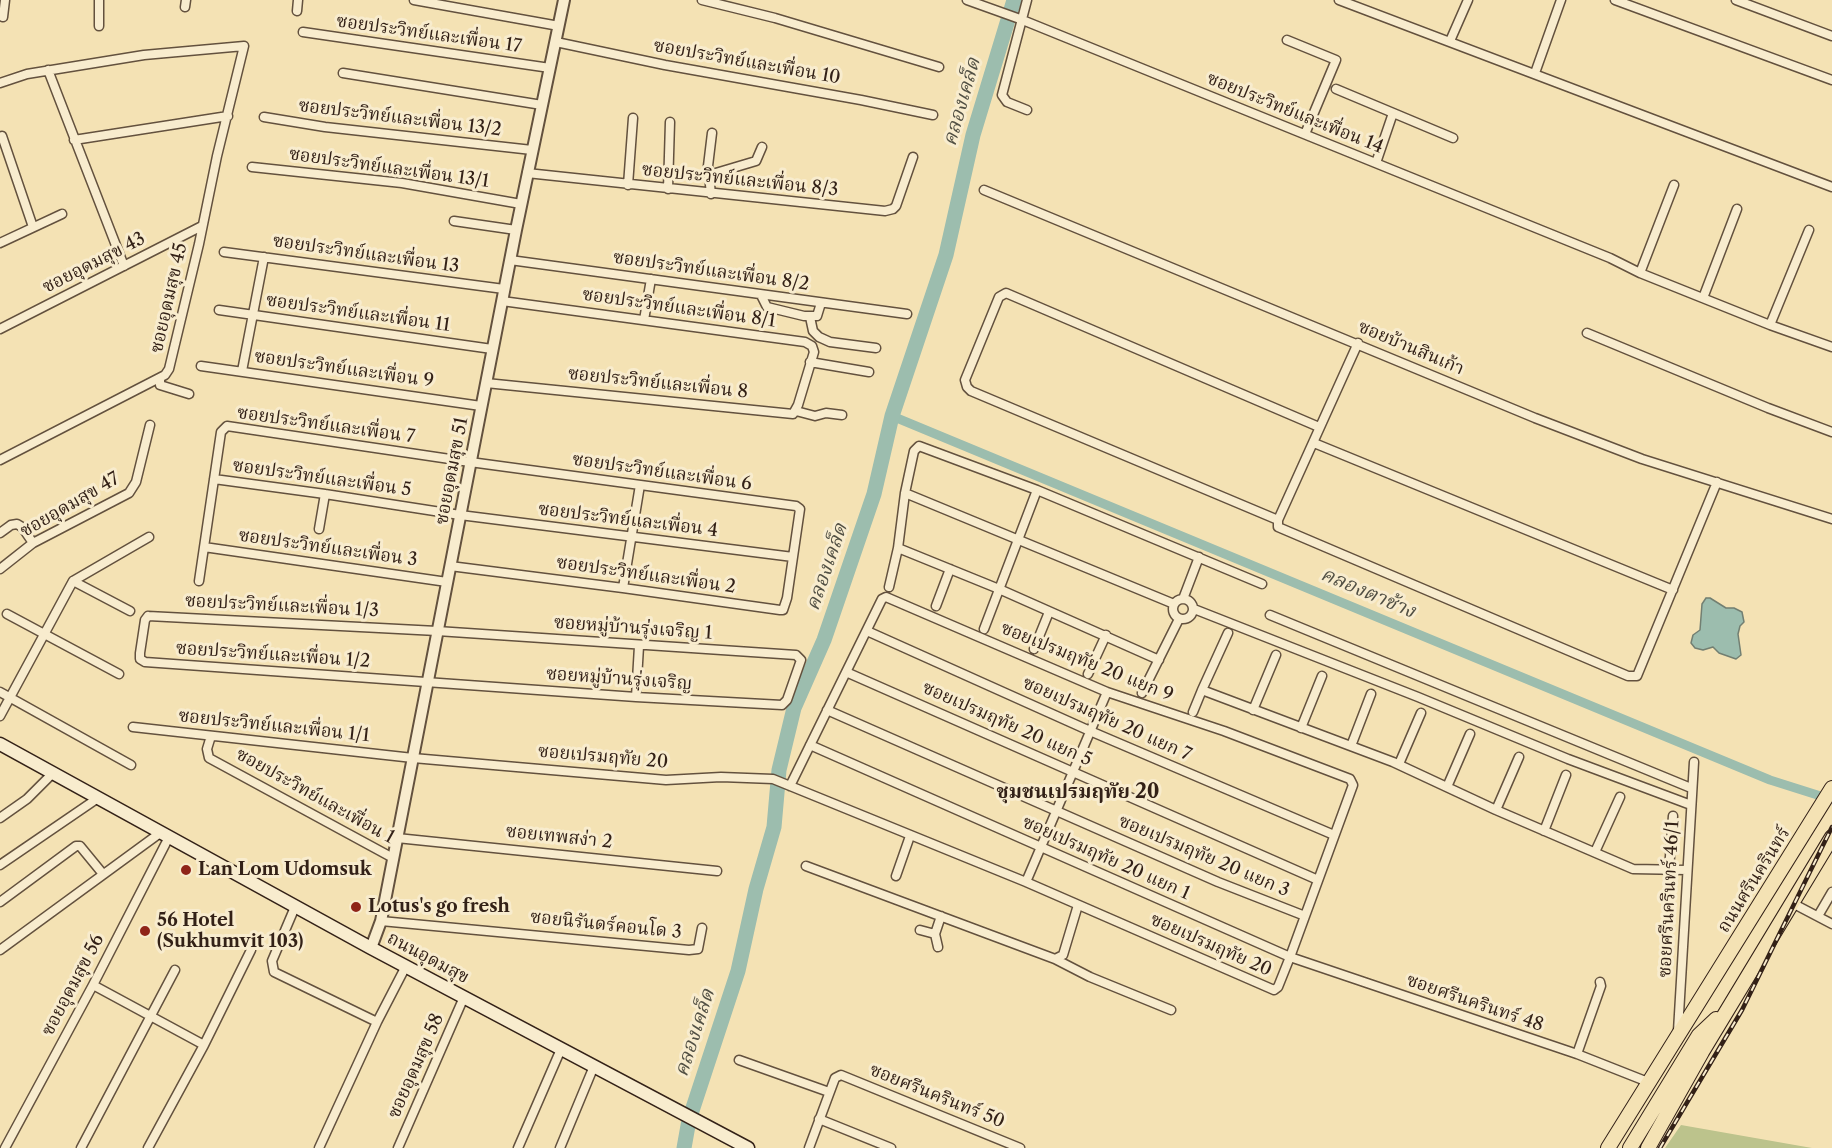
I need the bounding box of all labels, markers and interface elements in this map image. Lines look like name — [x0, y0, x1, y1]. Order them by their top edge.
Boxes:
street label: ซอยประวิทย์และเพื่อน 17 — [335, 10, 523, 58]
street label: ซอยประวิทย์และเพื่อน 10 — [652, 35, 842, 89]
water label: คลองเคล็ด — [938, 55, 986, 149]
street label: ซอยประวิทย์และเพื่อน 14 — [1204, 68, 1386, 158]
street label: ซอยประวิทย์และเพื่อน 13/2 — [297, 95, 503, 141]
street label: ซอยประวิทย์และเพื่อน 13/1 — [288, 143, 490, 193]
street label: ซอยประวิทย์และเพื่อน 8/3 — [641, 159, 839, 201]
street label: ซอยอุดมสุข 43 — [39, 228, 149, 298]
street label: ซอยประวิทย์และเพื่อน 13 — [271, 230, 461, 278]
street label: ซอยอุดมสุข 45 — [146, 241, 192, 355]
street label: ซอยประวิทย์และเพื่อน 8/2 — [612, 247, 810, 295]
street label: ซอยประวิทย์และเพื่อน 8/1 — [581, 284, 777, 332]
street label: ซอยประวิทย์และเพื่อน 11 — [265, 289, 451, 337]
street label: ซอยบ้านสินเก้า — [1355, 316, 1467, 380]
street label: ซอยประวิทย์และเพื่อน 9 — [253, 346, 435, 392]
street label: ซอยประวิทย์และเพื่อน 8 — [567, 363, 749, 403]
street label: ซอยประวิทย์และเพื่อน 7 — [236, 402, 416, 448]
street label: ซอยอุดมสุข 51 — [431, 415, 473, 527]
street label: ซอยประวิทย์และเพื่อน 6 — [571, 449, 753, 495]
street label: ซอยประวิทย์และเพื่อน 5 — [231, 455, 413, 501]
street label: ซอยอุดมสุข 47 — [16, 468, 124, 542]
street label: ซอยประวิทย์และเพื่อน 4 — [537, 498, 719, 542]
water label: คลองเคล็ด — [801, 520, 853, 614]
street label: ซอยประวิทย์และเพื่อน 3 — [237, 525, 419, 571]
street label: ซอยประวิทย์และเพื่อน 2 — [555, 552, 737, 598]
water label: คลองตาช้าง — [1317, 562, 1419, 624]
street label: ซอยประวิทย์และเพื่อน 1/3 — [184, 590, 380, 622]
street label: ซอยหมู่บ้านรุ่งเจริญ 1 — [553, 612, 713, 644]
street label: ซอยเปรมฤทัย 20 แยก 9 — [998, 618, 1176, 706]
street label: ซอยประวิทย์และเพื่อน 1/2 — [175, 637, 371, 673]
street label: ซอยหมู่บ้านรุ่งเจริญ — [545, 663, 693, 695]
street label: ซอยเปรมฤทัย 20 แยก 7 — [1019, 672, 1195, 766]
street label: ซอยเปรมฤทัย 20 แยก 5 — [919, 677, 1095, 771]
street label: ซอยประวิทย์และเพื่อน 1/1 — [177, 705, 371, 747]
street label: ซอยเปรมฤทัย 20 — [537, 741, 669, 773]
street label: ซอยประวิทย์และเพื่อน 1 — [232, 743, 398, 849]
district label: ชุมชนเปรมฤทัย 20 — [996, 780, 1160, 804]
street label: ซอยเปรมฤทัย 20 แยก 3 — [1115, 810, 1293, 902]
street label: ซอยเปรมฤทัย 20 แยก 1 — [1019, 811, 1193, 905]
street label: ซอยศรีนครินทร์ 46/1 — [1654, 820, 1684, 978]
street label: ซอยเทพสง่า 2 — [505, 821, 613, 853]
street label: ถนนศรีนครินทร์ — [1713, 823, 1795, 937]
place label: Lan Lom Udomsuk — [198, 859, 372, 881]
marker: Lan Lom Udomsuk — [179, 863, 193, 877]
place label: Lotus's go fresh — [368, 896, 510, 918]
marker: Lotus's go fresh — [349, 900, 363, 914]
street label: ซอยนิรันดร์คอนโด 3 — [529, 906, 683, 944]
street label: ซอยเปรมฤทัย 20 — [1147, 909, 1275, 981]
place label: 56 Hotel (Sukhumvit 103) — [157, 910, 303, 952]
marker: 56 Hotel (Sukhumvit 103) — [138, 924, 152, 938]
street label: ถนนอุดมสุข — [383, 927, 473, 989]
street label: ซอยอุดมสุข 56 — [37, 930, 109, 1040]
street label: ซอยศรีนครินทร์ 48 — [1404, 969, 1546, 1037]
water label: คลองเคล็ด — [670, 986, 720, 1080]
street label: ซอยอุดมสุข 58 — [383, 1010, 449, 1122]
street label: ซอยศรีนครินทร์ 50 — [866, 1059, 1008, 1133]

